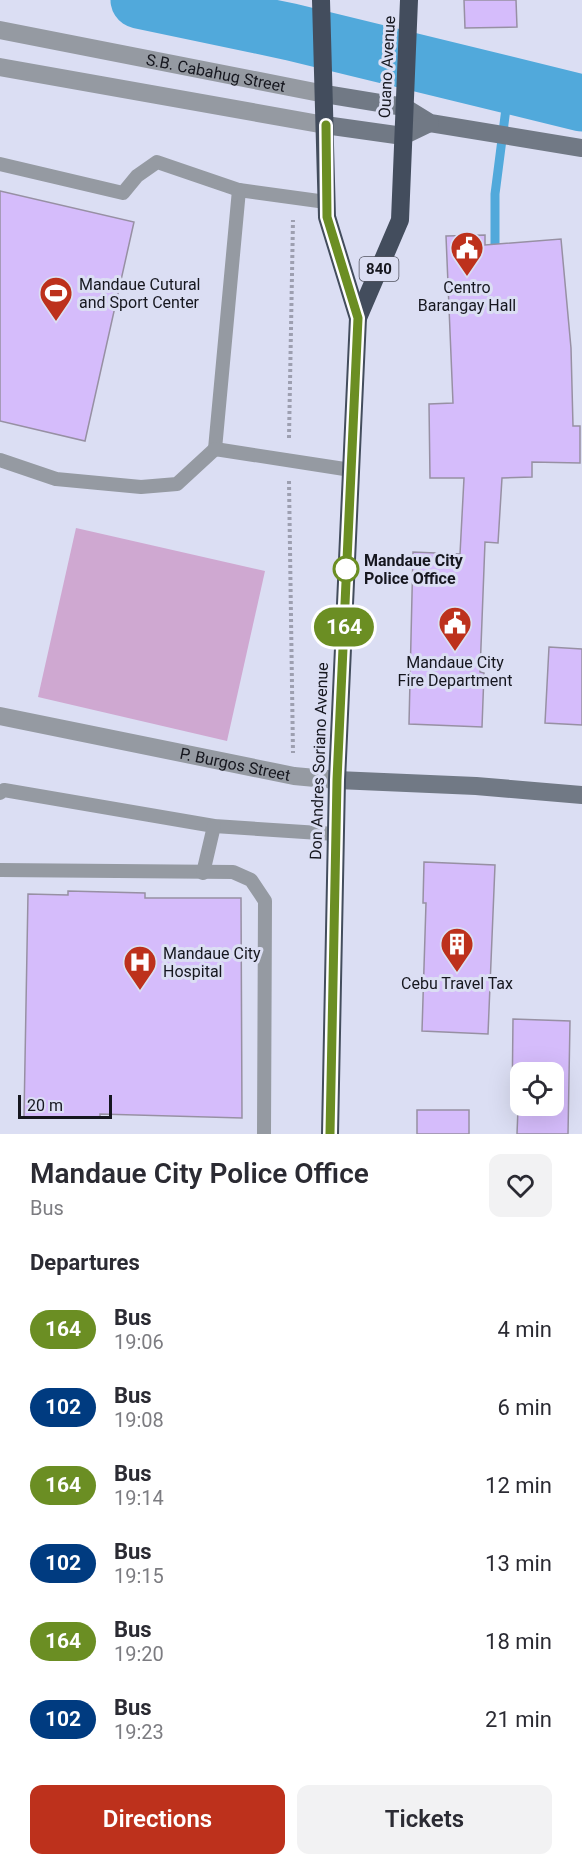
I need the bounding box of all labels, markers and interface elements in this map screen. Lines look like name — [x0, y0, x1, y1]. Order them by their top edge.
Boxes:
street label: Ouano Avenue — [375, 15, 399, 119]
street label: S.B. Cabahug Street — [145, 50, 287, 95]
public building icon: Centro Barangay Hall — [449, 230, 485, 277]
road number: 840 — [360, 257, 398, 281]
sports icon: Mandaue Cutural and Sport Center — [38, 275, 74, 322]
place label: Mandaue Cutural and Sport Center — [79, 275, 201, 312]
place label: Centro Barangay Hall — [418, 278, 516, 315]
place label: Mandaue City Police Office — [364, 551, 464, 588]
marker: Mandaue City Police Office — [333, 556, 359, 582]
public building icon: Mandaue City Fire Department — [437, 605, 473, 652]
line badge: 164 — [310, 608, 379, 646]
text: 164 — [326, 615, 362, 639]
place label: Mandaue City Fire Department — [398, 653, 512, 690]
street label: Don Andres Soriano Avenue — [306, 662, 332, 860]
street label: P. Burgos Street — [178, 743, 292, 785]
building icon: Cebu Travel Tax — [439, 926, 475, 973]
hospital icon: Mandaue City Hospital — [122, 944, 158, 991]
place label: Mandaue City Hospital — [163, 944, 261, 981]
place label: Cebu Travel Tax — [401, 974, 513, 993]
map controls — [510, 1062, 564, 1116]
button: locate — [510, 1062, 564, 1116]
scale bar — [18, 1092, 112, 1120]
text: 20 m — [27, 1096, 63, 1115]
button: heart — [489, 1154, 552, 1217]
text: Mandaue City Police Office — [30, 1157, 369, 1190]
text: Bus — [30, 1196, 64, 1220]
text: Departures — [30, 1250, 140, 1275]
text: Bus — [114, 1305, 152, 1330]
text: 164 — [45, 1317, 81, 1341]
text: 4 min — [497, 1317, 552, 1342]
text: 19:06 — [114, 1330, 164, 1354]
text: Bus — [114, 1383, 152, 1408]
text: 102 — [45, 1395, 81, 1419]
text: 6 min — [497, 1395, 552, 1420]
text: 19:08 — [114, 1408, 164, 1432]
text: Bus — [114, 1461, 152, 1486]
text: 164 — [45, 1473, 81, 1497]
text: 12 min — [485, 1473, 552, 1498]
text: 19:14 — [114, 1486, 164, 1510]
text: Bus — [114, 1539, 152, 1564]
text: 102 — [45, 1551, 81, 1575]
text: 13 min — [485, 1551, 552, 1576]
text: 19:15 — [114, 1564, 164, 1588]
text: Bus — [114, 1617, 152, 1642]
text: 164 — [45, 1629, 81, 1653]
text: 18 min — [485, 1629, 552, 1654]
text: 19:20 — [114, 1642, 164, 1666]
text: Bus — [114, 1695, 152, 1720]
text: 102 — [45, 1707, 81, 1731]
text: 21 min — [485, 1707, 552, 1732]
text: 19:23 — [114, 1720, 164, 1744]
button: Directions — [30, 1785, 285, 1854]
button: Tickets — [297, 1785, 552, 1854]

